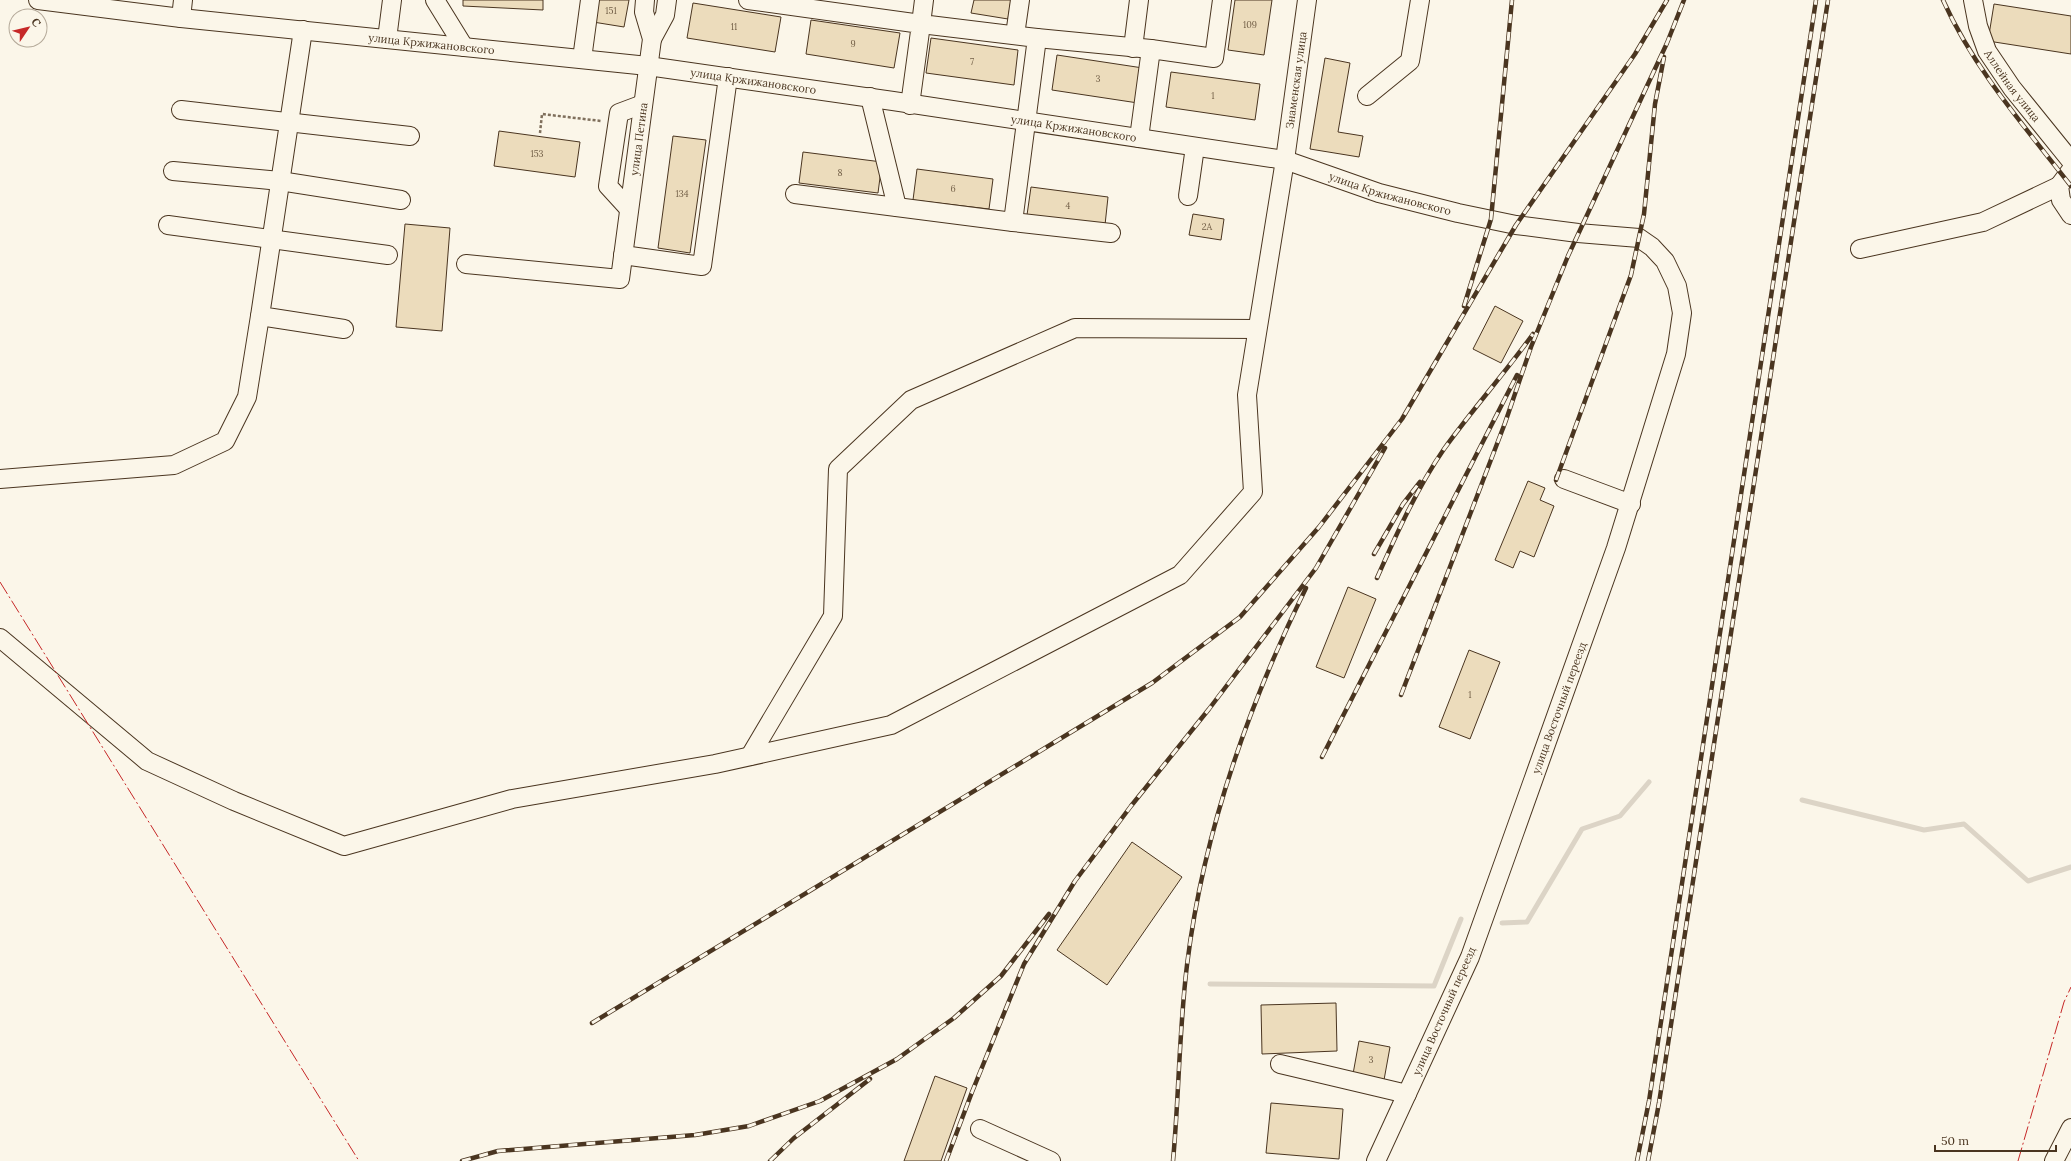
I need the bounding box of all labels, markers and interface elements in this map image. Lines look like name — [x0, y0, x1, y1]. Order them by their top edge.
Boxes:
house number: 151 — [605, 5, 617, 16]
north arrow — [8, 8, 48, 48]
text: С — [28, 15, 44, 30]
house number: 109 — [1243, 19, 1257, 30]
house number: 11 — [731, 21, 737, 32]
street label: улица Кржижановского — [368, 30, 495, 57]
street label: Знаменская улица — [1282, 30, 1310, 130]
house number: 9 — [850, 38, 856, 49]
street label: Аллейная улица — [1981, 46, 2044, 125]
house number: 7 — [970, 56, 974, 67]
street label: улица Кржижановского — [690, 65, 817, 97]
house number: 3 — [1095, 73, 1101, 84]
house number: 1 — [1211, 90, 1215, 101]
street label: улица Петина — [627, 101, 651, 176]
street label: улица Кржижановского — [1010, 112, 1138, 145]
house number: 153 — [530, 148, 544, 159]
house number: 8 — [837, 167, 843, 178]
street label: улица Кржижановского — [1327, 169, 1453, 218]
house number: 6 — [950, 183, 956, 194]
house number: 134 — [675, 188, 689, 199]
house number: 4 — [1066, 200, 1071, 211]
house number: 2А — [1202, 221, 1213, 232]
street label: улица Восточный переезд — [1529, 640, 1590, 776]
house number: 1 — [1468, 689, 1472, 700]
street label: улица Восточный переезд — [1409, 944, 1479, 1077]
house number: 3 — [1368, 1054, 1374, 1065]
scale bar — [1935, 1127, 2056, 1153]
text: 50 m — [1941, 1133, 1969, 1148]

